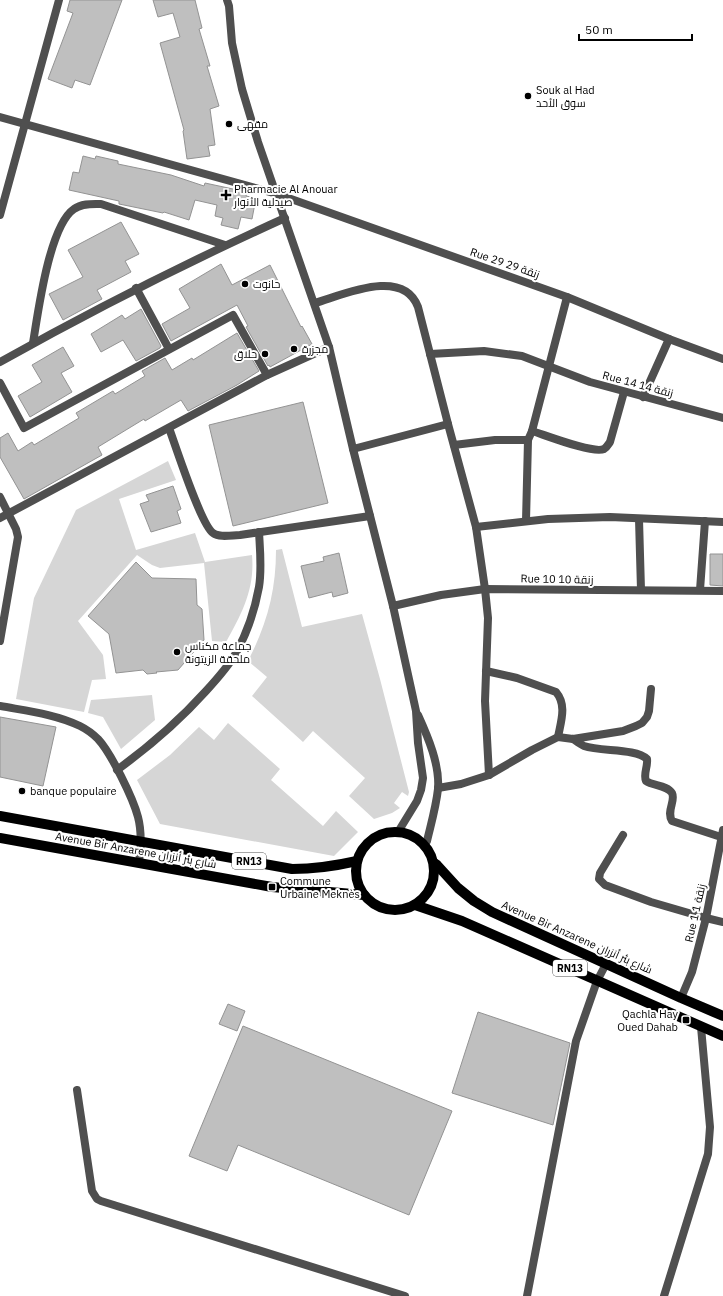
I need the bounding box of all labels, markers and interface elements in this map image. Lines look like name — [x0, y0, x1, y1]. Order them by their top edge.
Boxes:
scale bar — [579, 16, 692, 42]
text: 50 m — [585, 22, 613, 37]
place label: Souk al Had سوق الأحد — [536, 83, 595, 110]
marker: Souk al Had سوق الأحد — [523, 91, 533, 101]
place label: مقهى — [237, 117, 268, 131]
marker: مقهى — [224, 119, 234, 129]
place label: Pharmacie Al Anouar صيدلية الأنوار — [233, 182, 337, 209]
marker: Pharmacie Al Anouar صيدلية الأنوار — [221, 190, 231, 200]
street label: Rue 29 زنقة 29 — [468, 245, 542, 281]
place label: حانوت — [253, 277, 280, 291]
marker: حانوت — [240, 279, 250, 289]
place label: مجزرة — [302, 342, 328, 356]
marker: مجزرة — [289, 344, 299, 354]
place label: حلاق — [234, 347, 257, 361]
marker: حلاق — [260, 349, 270, 359]
street label: Rue 14 زنقة 14 — [601, 368, 675, 400]
street label: Rue 10 زنقة 10 — [521, 571, 594, 587]
place label: جماعة مكناس ملحقة الزيتونة — [185, 639, 251, 666]
marker: جماعة مكناس ملحقة الزيتونة — [172, 647, 182, 657]
place label: banque populaire — [30, 784, 117, 798]
marker: banque populaire — [17, 786, 27, 796]
street label: Avenue Bir Anzarene شارع بئر أنزران — [54, 829, 218, 872]
road number: RN13 — [232, 853, 266, 869]
place label: Commune Urbaine Meknès — [280, 874, 360, 901]
marker: Commune Urbaine Meknès — [267, 882, 277, 892]
street label: Rue 1 زنقة 1 — [681, 882, 709, 944]
street label: Avenue Bir Anzarene شارع بئر أنزران — [499, 897, 654, 978]
road number: RN13 — [553, 960, 587, 976]
place label: Qachla Hay Oued Dahab — [617, 1007, 679, 1034]
marker: Qachla Hay Oued Dahab — [681, 1015, 691, 1025]

